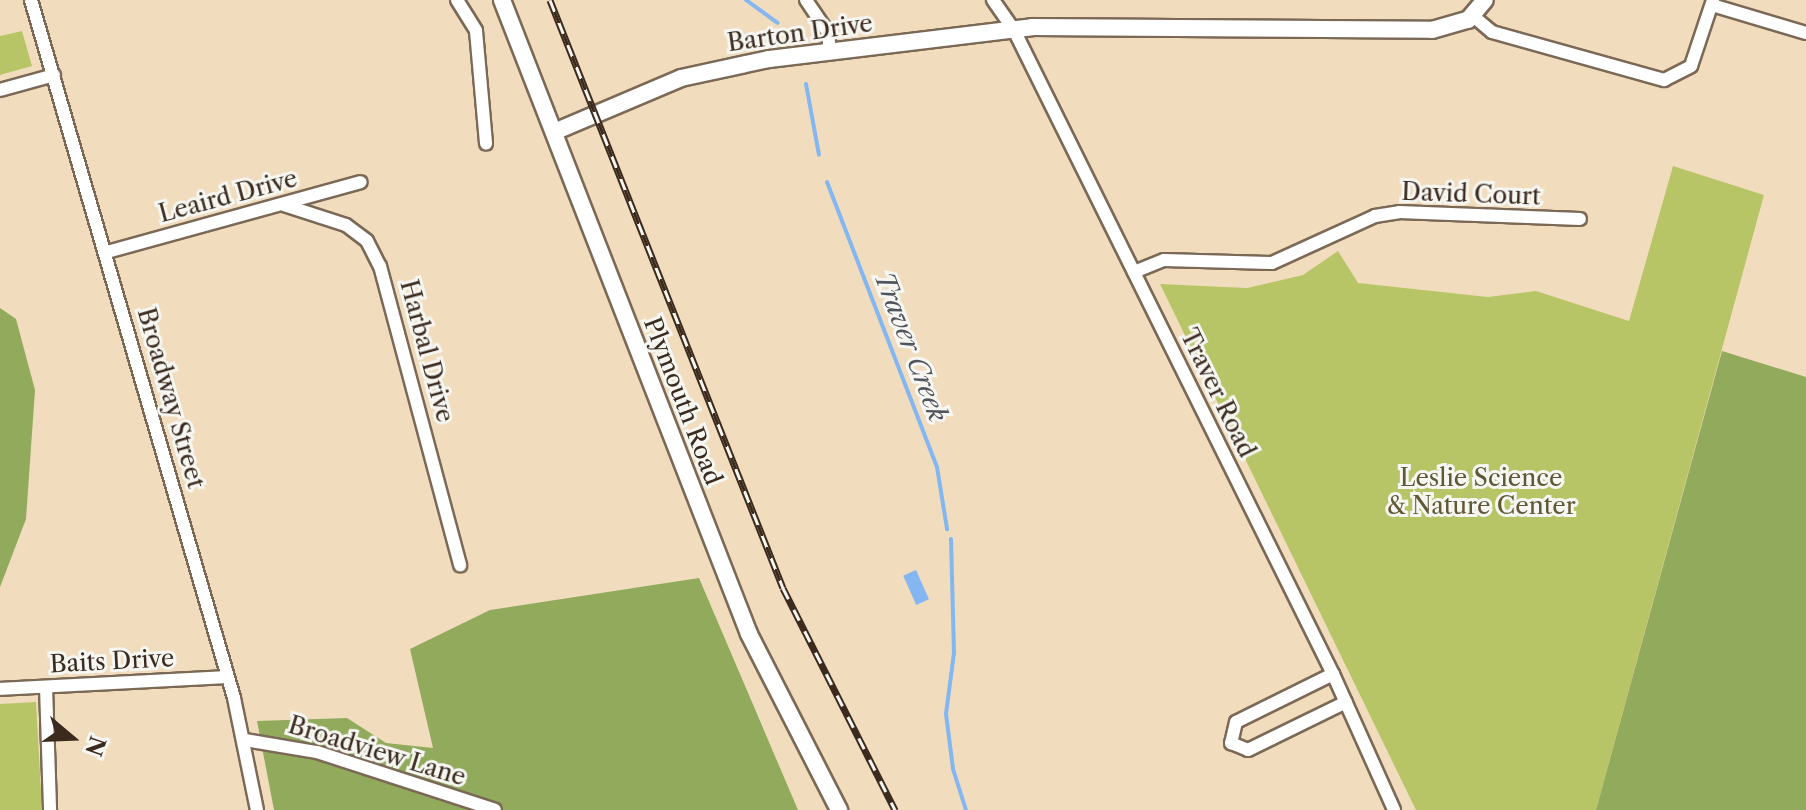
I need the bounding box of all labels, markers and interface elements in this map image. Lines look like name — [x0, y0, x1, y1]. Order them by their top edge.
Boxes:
street label: Barton Drive — [725, 9, 875, 57]
street label: Leaird Drive — [156, 164, 300, 228]
street label: David Court — [1401, 177, 1541, 211]
water label: Traver Creek — [867, 268, 953, 426]
street label: Harbal Drive — [394, 277, 460, 425]
street label: Broadway Street — [131, 304, 211, 492]
street label: Plymouth Road — [638, 313, 728, 489]
street label: Traver Road — [1174, 324, 1262, 462]
park label: Leslie Science & Nature Center — [1386, 464, 1576, 520]
street label: Baits Drive — [49, 643, 175, 679]
north arrow — [32, 698, 112, 778]
street label: Broadview Lane — [284, 710, 470, 792]
text: N — [79, 733, 111, 759]

